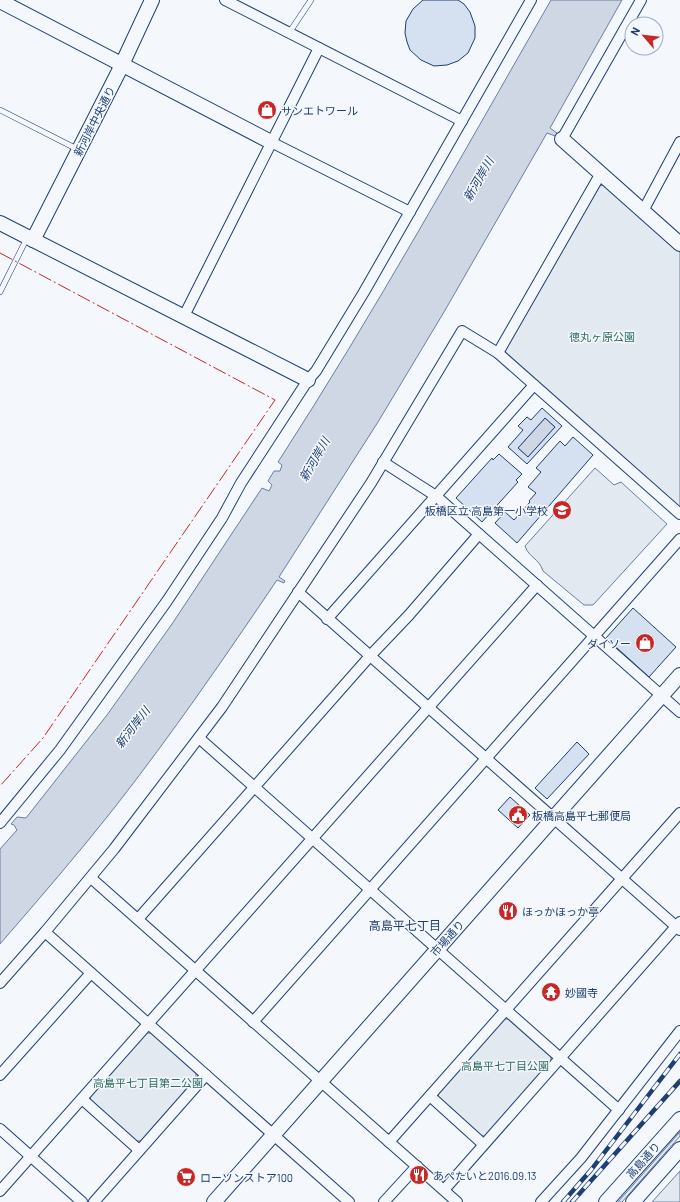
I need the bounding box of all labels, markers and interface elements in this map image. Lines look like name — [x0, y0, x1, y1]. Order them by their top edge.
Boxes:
north arrow — [624, 16, 664, 56]
text: N — [627, 25, 642, 37]
street label: 新河岸中央通り — [71, 84, 117, 158]
shop icon: サンエトワール — [256, 99, 278, 121]
place label: サンエトワール — [281, 104, 358, 117]
water label: 新河岸川 — [460, 153, 497, 203]
park label: 徳丸ヶ原公園 — [569, 330, 635, 343]
water label: 新河岸川 — [296, 433, 333, 483]
school or university icon: 板橋区立 高島第一小学校 — [551, 499, 573, 521]
place label: 板橋区立 高島第一小学校 — [425, 504, 548, 517]
shop icon: ダイソー — [634, 632, 656, 654]
place label: ダイソー — [587, 637, 631, 650]
water label: 新河岸川 — [112, 702, 154, 750]
public building icon: 板橋高島平七郵便局 — [507, 804, 529, 826]
place label: 板橋高島平七郵便局 — [532, 809, 631, 822]
restaurant icon: ほっかほっか亭 — [497, 900, 519, 922]
place label: ほっかほっか亭 — [522, 905, 599, 918]
street label: 市場通り — [427, 917, 467, 959]
district label: 高島平七丁目 — [369, 918, 441, 932]
temple icon: 妙國寺 — [540, 981, 562, 1003]
place label: 妙國寺 — [565, 986, 598, 999]
park label: 高島平七丁目公園 — [461, 1059, 549, 1072]
park label: 高島平七丁目第二公園 — [93, 1076, 203, 1089]
street label: 高島通り — [623, 1139, 663, 1181]
restaurant icon: あぺたいと2016.09.13 — [408, 1164, 430, 1186]
supermarket icon: ローソンストア100 — [175, 1166, 197, 1188]
place label: あぺたいと2016.09.13 — [433, 1169, 537, 1182]
place label: ローソンストア100 — [200, 1171, 293, 1184]

